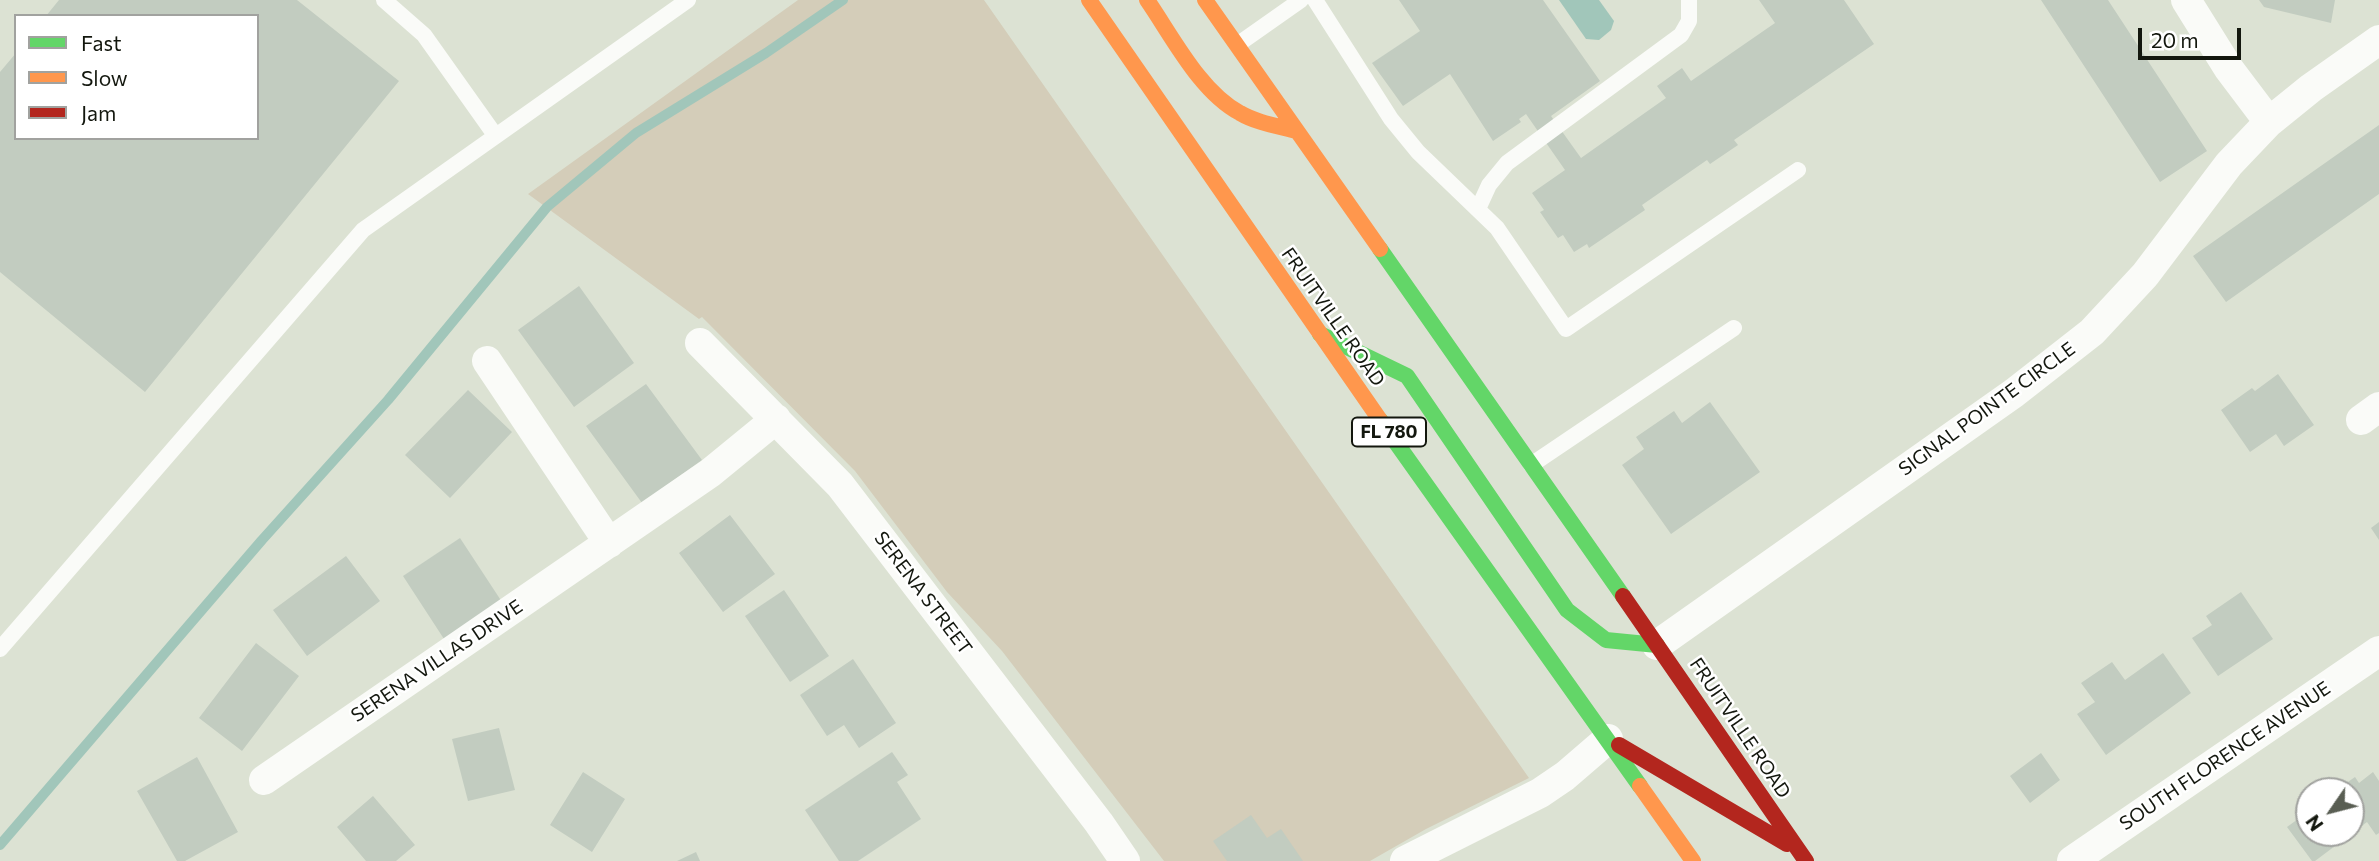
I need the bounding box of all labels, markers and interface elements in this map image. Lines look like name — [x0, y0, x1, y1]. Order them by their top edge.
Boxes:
legend — [14, 14, 259, 140]
scale bar — [2141, 14, 2244, 58]
text: 20 m — [2151, 27, 2199, 52]
text: Fast — [81, 30, 122, 55]
text: Slow — [81, 65, 128, 90]
text: Jam — [81, 100, 116, 125]
street label: FRUITVILLE ROAD — [1277, 243, 1389, 391]
street label: SIGNAL POINTE CIRCLE — [1894, 337, 2080, 481]
road number: FL 780 — [1352, 418, 1426, 446]
street label: SERENA STREET — [869, 527, 977, 659]
street label: SERENA VILLAS DRIVE — [347, 595, 527, 727]
street label: FRUITVILLE ROAD — [1685, 654, 1795, 802]
street label: SOUTH FLORENCE AVENUE — [2115, 677, 2335, 835]
north arrow — [2295, 777, 2365, 847]

